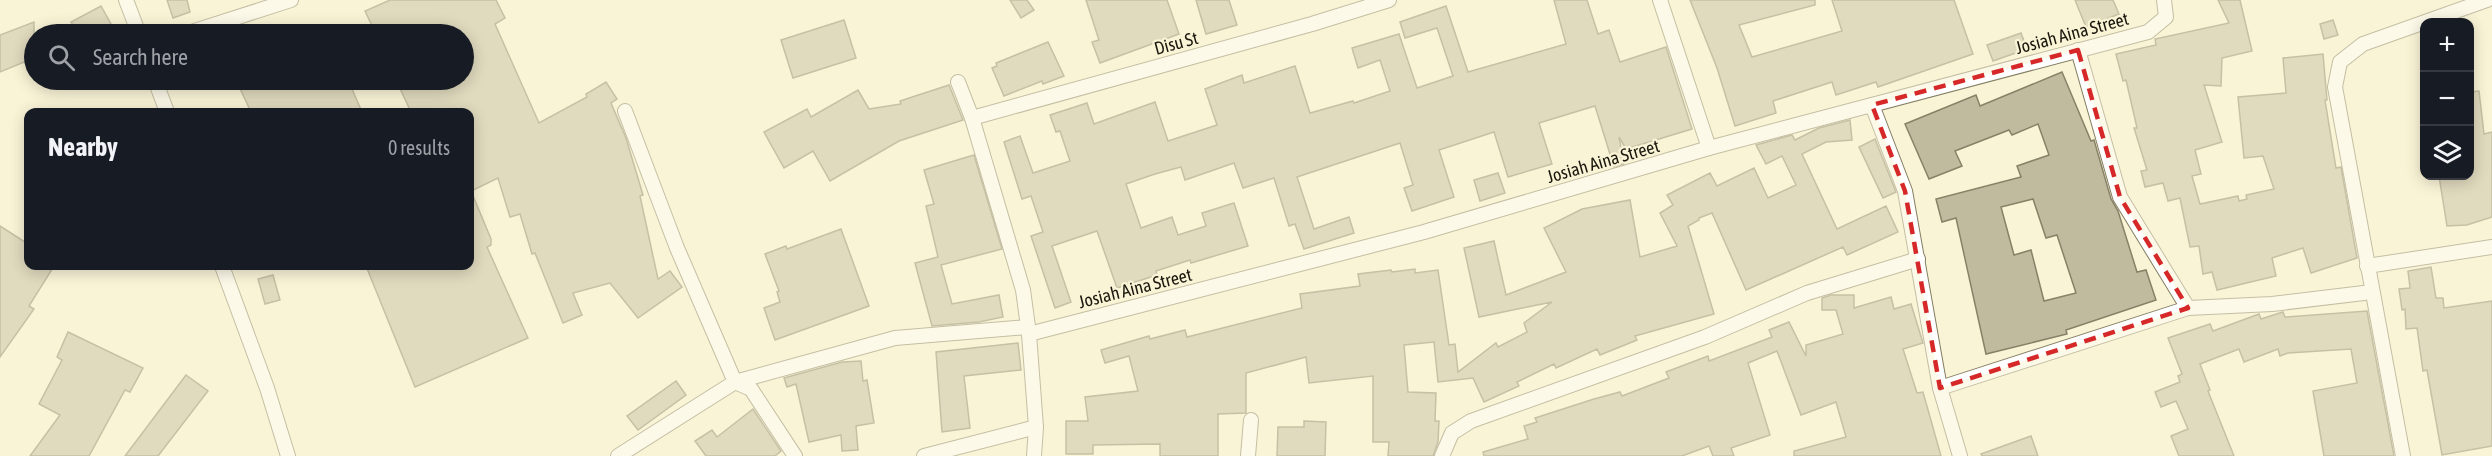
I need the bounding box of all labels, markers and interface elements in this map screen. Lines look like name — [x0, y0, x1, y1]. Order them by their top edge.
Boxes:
street label: Josiah Aina Street — [2013, 8, 2131, 58]
map controls — [2420, 18, 2474, 180]
button: + — [2420, 18, 2474, 72]
search box — [24, 24, 474, 90]
street label: Disu St — [1152, 27, 1200, 59]
icon: search — [45, 41, 78, 74]
text: Search here — [93, 44, 188, 70]
button: − — [2420, 72, 2474, 126]
button: layers — [2420, 126, 2474, 180]
text: Nearby — [48, 132, 118, 162]
street label: Josiah Aina Street — [1544, 135, 1662, 187]
text: 0 results — [388, 136, 450, 159]
street label: Josiah Aina Street — [1076, 264, 1194, 312]

